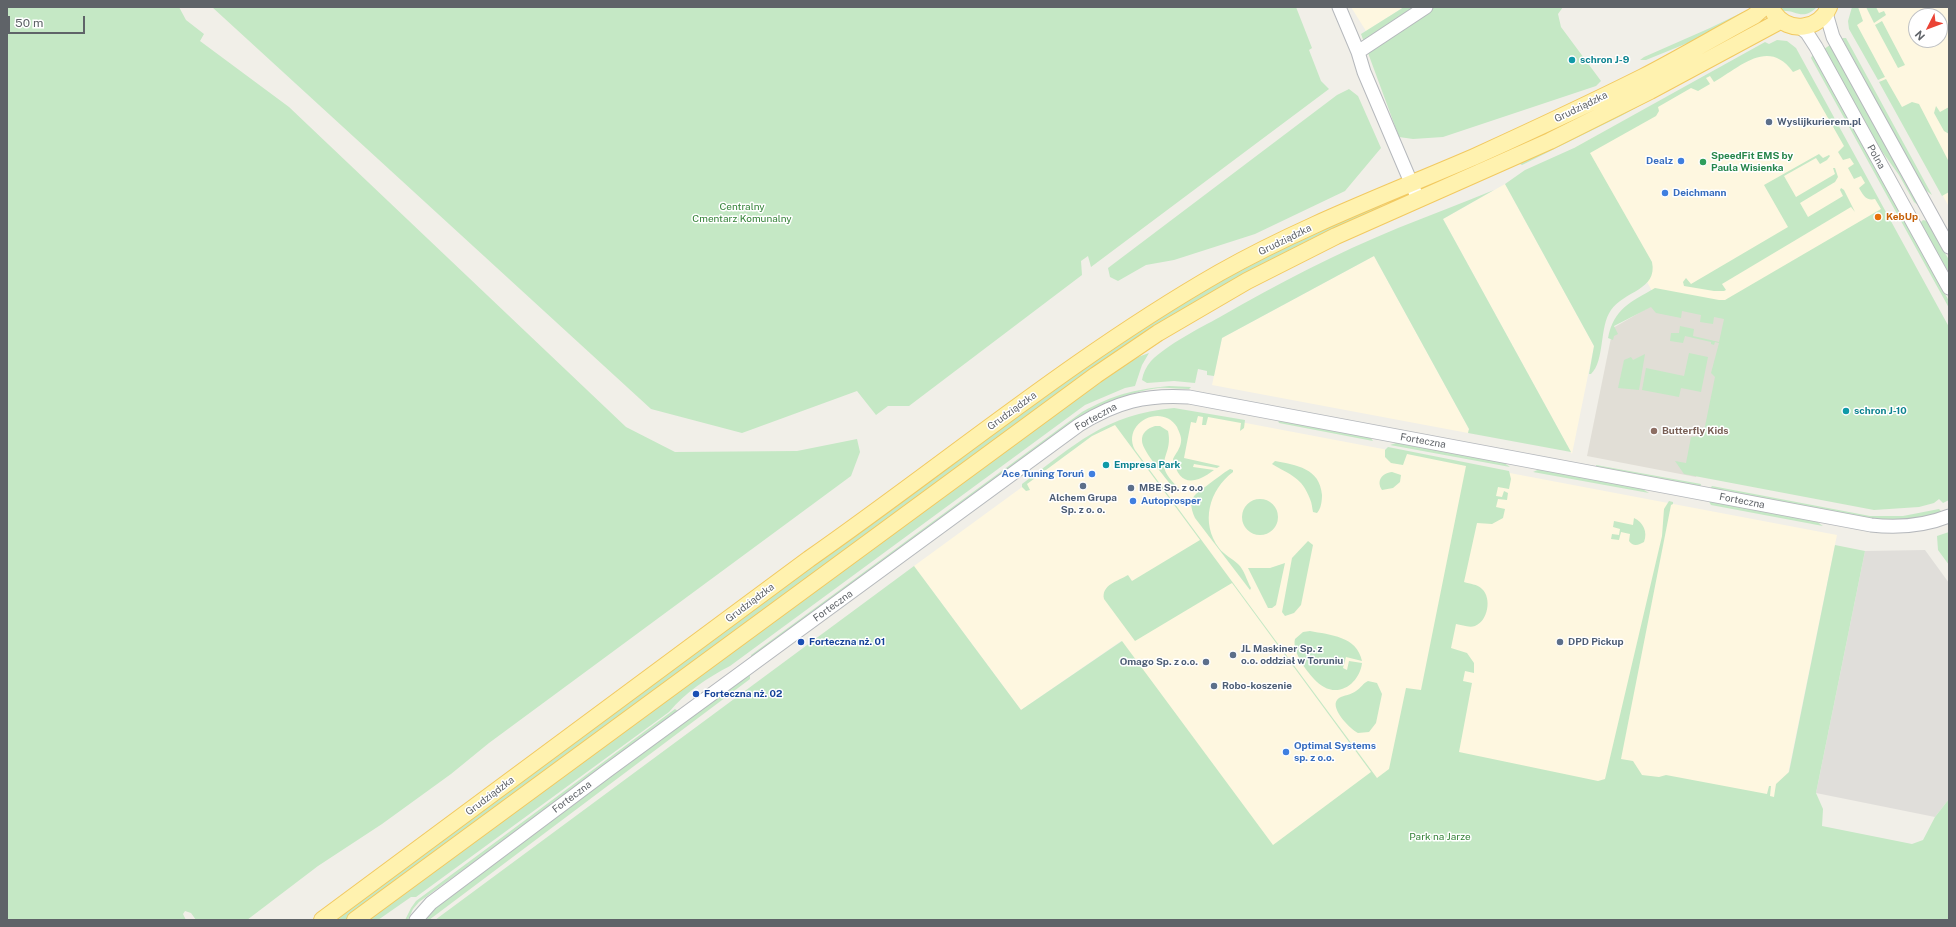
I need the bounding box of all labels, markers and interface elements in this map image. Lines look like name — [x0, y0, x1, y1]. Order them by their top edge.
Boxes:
scale bar — [10, 8, 87, 34]
north arrow — [1908, 8, 1948, 48]
text: 50 m — [15, 16, 43, 30]
text: N — [1912, 28, 1927, 43]
place label: schron J-9 — [1580, 54, 1629, 66]
marker: schron J-9 — [1567, 55, 1577, 65]
street label: Grudziądzka — [1552, 89, 1610, 125]
place label: Wyslijkurierem.pl — [1777, 116, 1861, 128]
marker: Wyslijkurierem.pl — [1764, 117, 1774, 127]
street label: Polna — [1864, 143, 1888, 171]
place label: SpeedFit EMS by Paula Wisienka — [1711, 150, 1793, 174]
place label: Dealz — [1646, 155, 1673, 167]
marker: Dealz — [1676, 156, 1686, 166]
marker: SpeedFit EMS by Paula Wisienka — [1698, 157, 1708, 167]
place label: Deichmann — [1673, 187, 1726, 199]
marker: Deichmann — [1660, 188, 1670, 198]
park label: Centralny Cmentarz Komunalny — [692, 201, 792, 224]
place label: KebUp — [1886, 211, 1918, 223]
marker: KebUp — [1873, 212, 1883, 222]
street label: Grudziądzka — [1256, 222, 1314, 258]
street label: Grudziądzka — [985, 389, 1039, 433]
street label: Forteczna — [1073, 401, 1119, 433]
place label: schron J-10 — [1854, 405, 1907, 417]
marker: schron J-10 — [1841, 406, 1851, 416]
place label: Butterfly Kids — [1662, 425, 1729, 437]
marker: Butterfly Kids — [1649, 426, 1659, 436]
street label: Forteczna — [1399, 431, 1447, 451]
place label: Empresa Park — [1114, 459, 1180, 471]
marker: Empresa Park — [1101, 460, 1111, 470]
place label: Ace Tuning Toruń — [1002, 468, 1084, 480]
marker: Ace Tuning Toruń — [1087, 469, 1097, 479]
marker: Alchem Grupa Sp. z o. o. — [1078, 481, 1088, 491]
place label: MBE Sp. z o.o — [1139, 482, 1203, 494]
marker: MBE Sp. z o.o — [1126, 483, 1136, 493]
street label: Forteczna — [1718, 491, 1766, 511]
place label: Alchem Grupa Sp. z o. o. — [1049, 492, 1117, 516]
place label: Autoprosper — [1141, 495, 1201, 507]
marker: Autoprosper — [1128, 496, 1138, 506]
street label: Grudziądzka — [723, 581, 777, 625]
street label: Forteczna — [811, 588, 855, 624]
place label: Forteczna nż. 01 — [809, 636, 885, 648]
place label: DPD Pickup — [1568, 636, 1624, 648]
marker: Forteczna nż. 01 — [796, 637, 806, 647]
marker: DPD Pickup — [1555, 637, 1565, 647]
place label: JL Maskiner Sp. z o.o. oddział w Toruniu — [1241, 643, 1343, 666]
marker: JL Maskiner Sp. z o.o. oddział w Toruniu — [1228, 650, 1238, 660]
place label: Omago Sp. z o.o. — [1120, 656, 1198, 668]
marker: Omago Sp. z o.o. — [1201, 657, 1211, 667]
place label: Robo-koszenie — [1222, 680, 1292, 692]
marker: Robo-koszenie — [1209, 681, 1219, 691]
place label: Forteczna nż. 02 — [704, 688, 782, 700]
marker: Forteczna nż. 02 — [691, 689, 701, 699]
place label: Optimal Systems sp. z o.o. — [1294, 740, 1376, 764]
marker: Optimal Systems sp. z o.o. — [1281, 747, 1291, 757]
street label: Grudziądzka — [463, 774, 517, 818]
street label: Forteczna — [550, 778, 594, 816]
park label: Park na Jarze — [1409, 831, 1471, 843]

